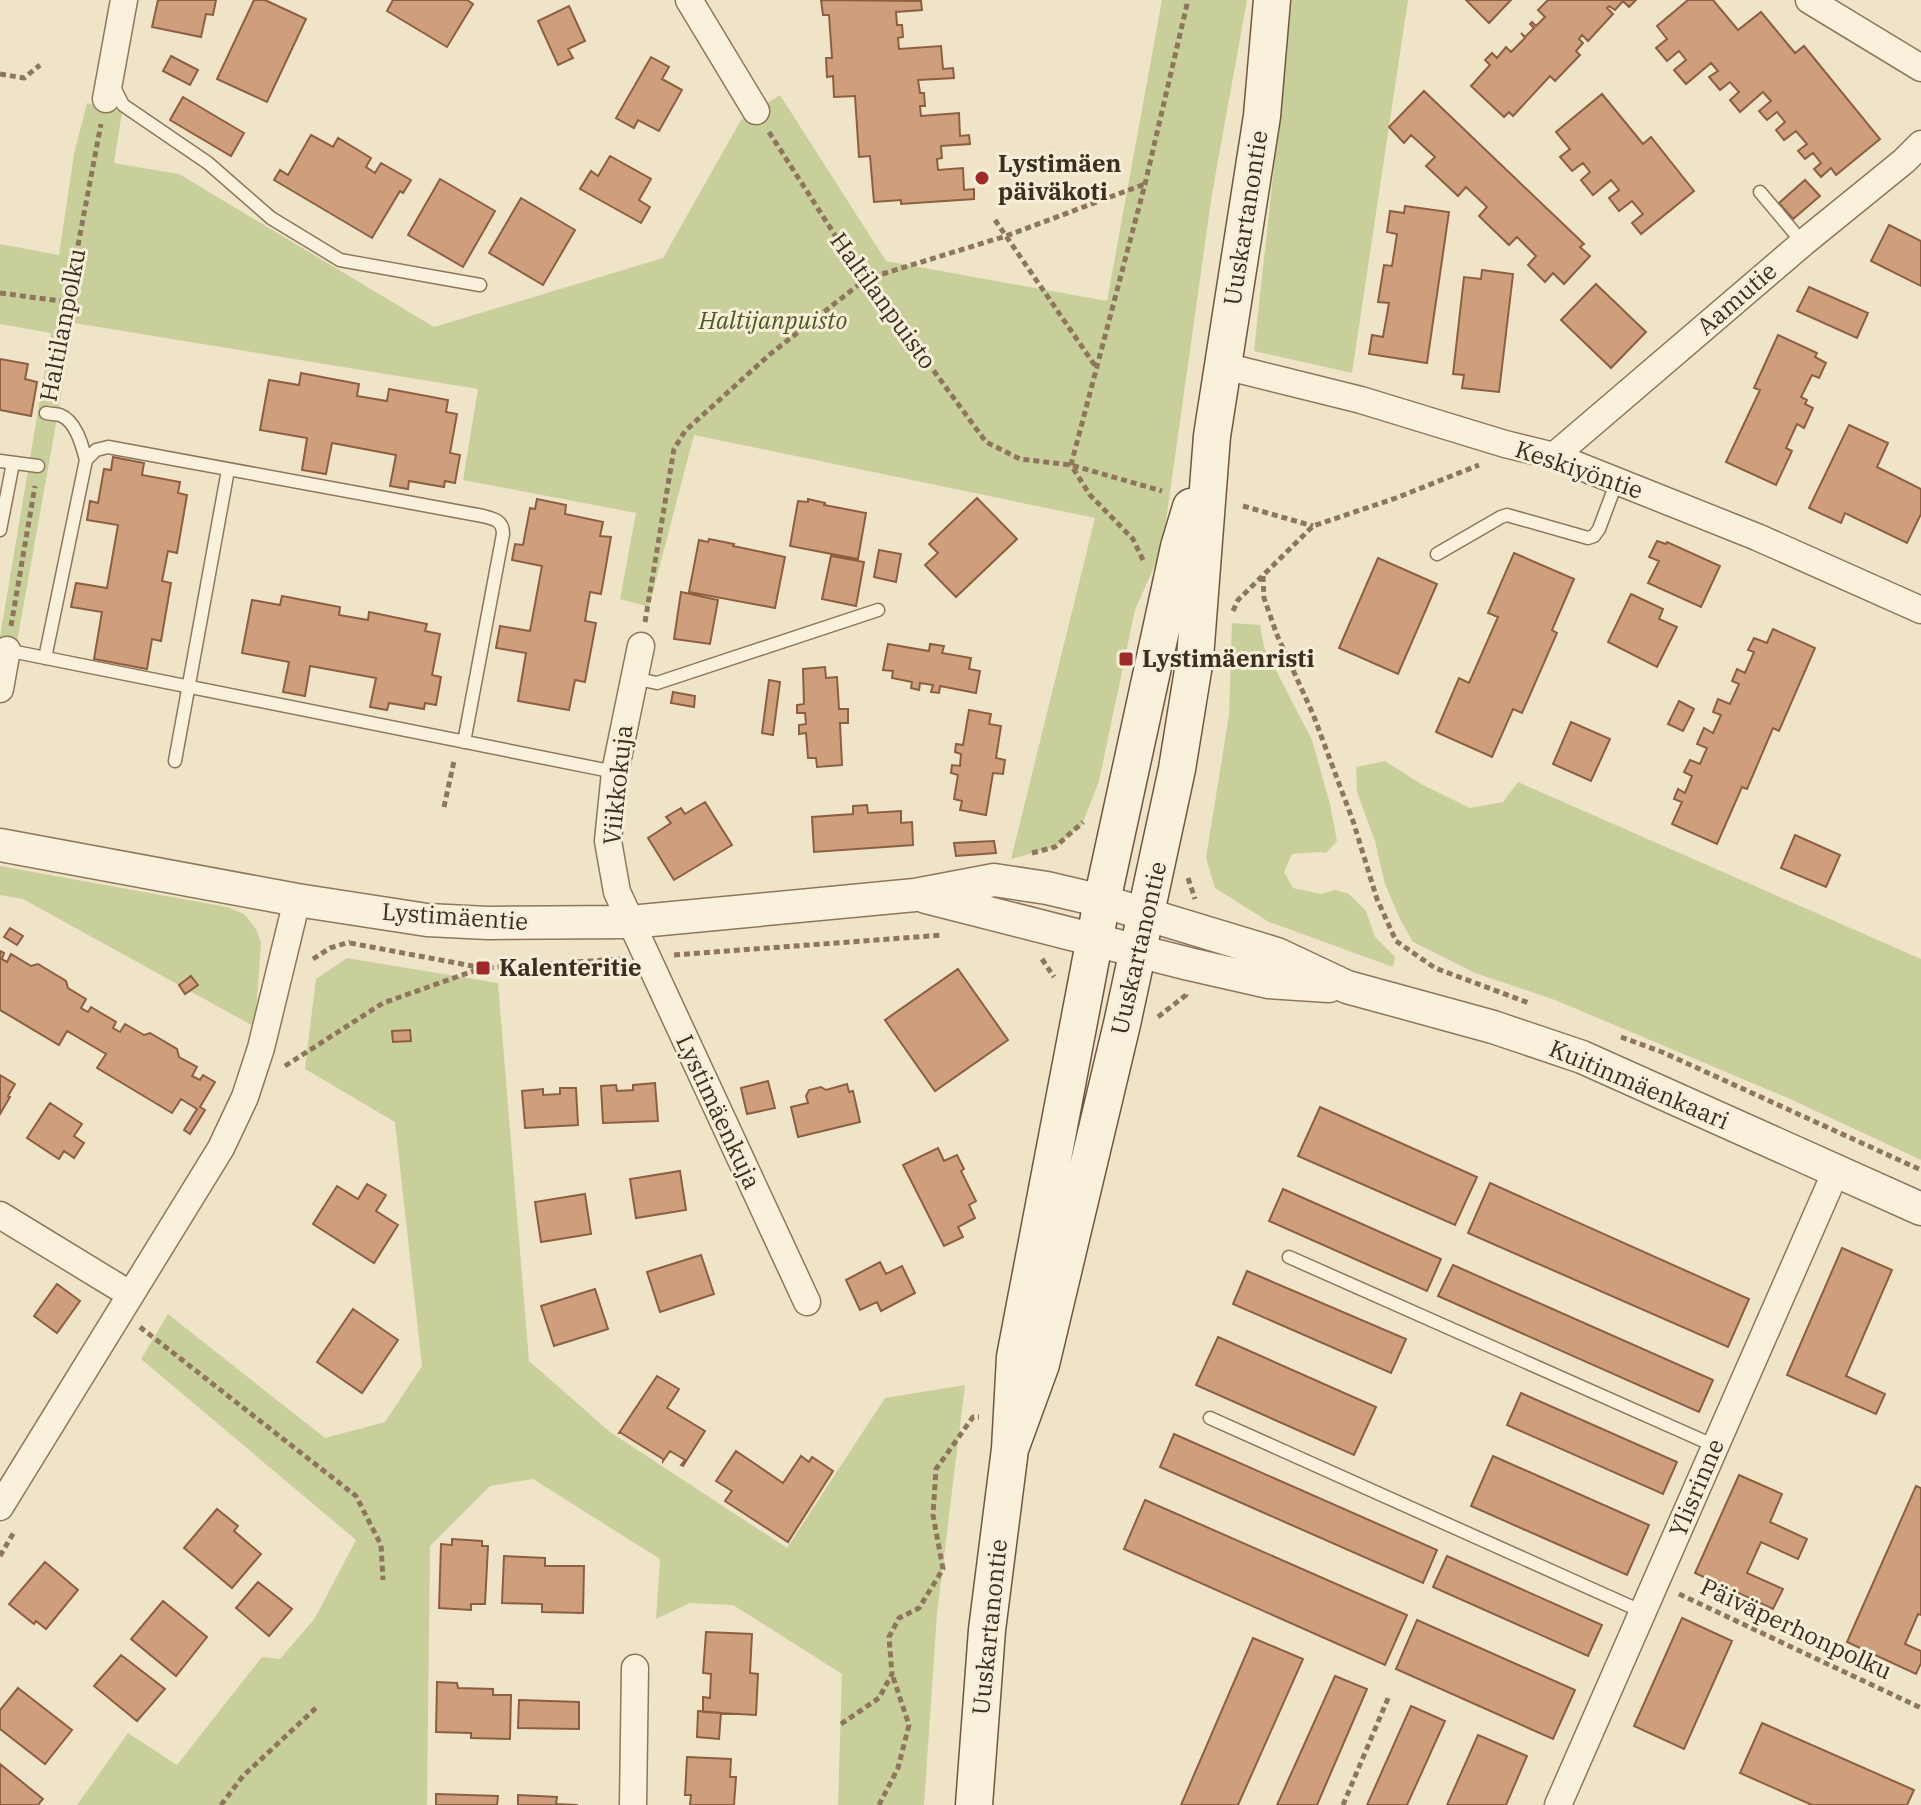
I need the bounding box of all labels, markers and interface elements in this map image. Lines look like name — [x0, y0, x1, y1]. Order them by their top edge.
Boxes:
street label: Uuskartanontie — [1215, 128, 1275, 308]
place label: Lystimäen päiväkoti — [998, 147, 1122, 207]
marker: Lystimäen päiväkoti — [973, 169, 991, 187]
street label: Haltilanpuisto — [823, 226, 944, 375]
street label: Haltilanpolku — [32, 245, 93, 404]
street label: Aamutie — [1690, 255, 1783, 342]
park label: Haltijanpuisto — [698, 304, 847, 336]
street label: Keskiyöntie — [1511, 432, 1647, 506]
place label: Lystimäenristi — [1142, 642, 1315, 674]
marker: Lystimäenristi — [1117, 650, 1135, 668]
street label: Viikkokuja — [595, 723, 639, 847]
street label: Uuskartanontie — [1103, 858, 1174, 1038]
street label: Lystimäentie — [381, 895, 529, 937]
place label: Kalenteritie — [499, 951, 642, 983]
marker: Kalenteritie — [474, 959, 492, 977]
street label: Lystimäenkuja — [669, 1029, 769, 1194]
street label: Kuitinmäenkaari — [1544, 1032, 1734, 1136]
street label: Ylisrinne — [1661, 1434, 1731, 1541]
street label: Uuskartanontie — [964, 1537, 1014, 1717]
street label: Päiväperhonpolku — [1696, 1570, 1897, 1687]

